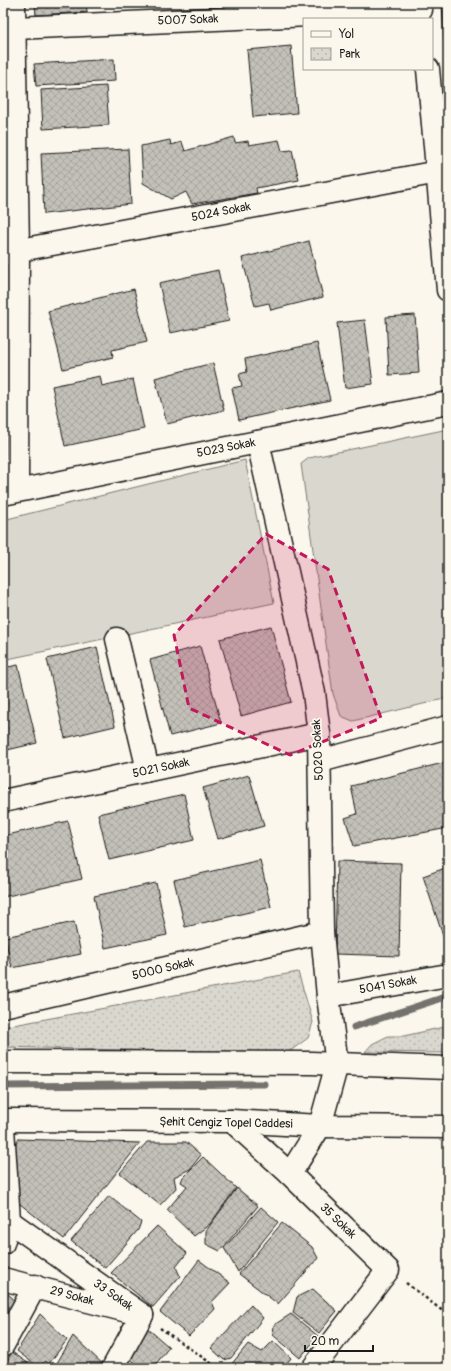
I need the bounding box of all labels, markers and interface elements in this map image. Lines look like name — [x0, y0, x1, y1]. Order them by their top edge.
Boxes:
street label: 5007 Sokak — [157, 11, 219, 29]
legend — [303, 18, 433, 70]
text: Yol — [338, 27, 354, 42]
text: Park — [339, 47, 360, 62]
street label: 5024 Sokak — [190, 199, 252, 225]
street label: 5023 Sokak — [195, 435, 257, 461]
street label: 5020 Sokak — [309, 719, 327, 781]
street label: 5021 Sokak — [131, 755, 191, 781]
street label: 5000 Sokak — [131, 955, 195, 983]
street label: 5041 Sokak — [358, 973, 418, 997]
street label: Şehit Cengiz Topel Caddesi — [159, 1114, 293, 1132]
street label: 35 Sokak — [317, 1200, 359, 1242]
street label: 33 Sokak — [90, 1276, 136, 1314]
street label: 29 Sokak — [49, 1283, 95, 1309]
scale bar — [305, 1327, 373, 1353]
text: 20 m — [311, 1334, 340, 1349]

